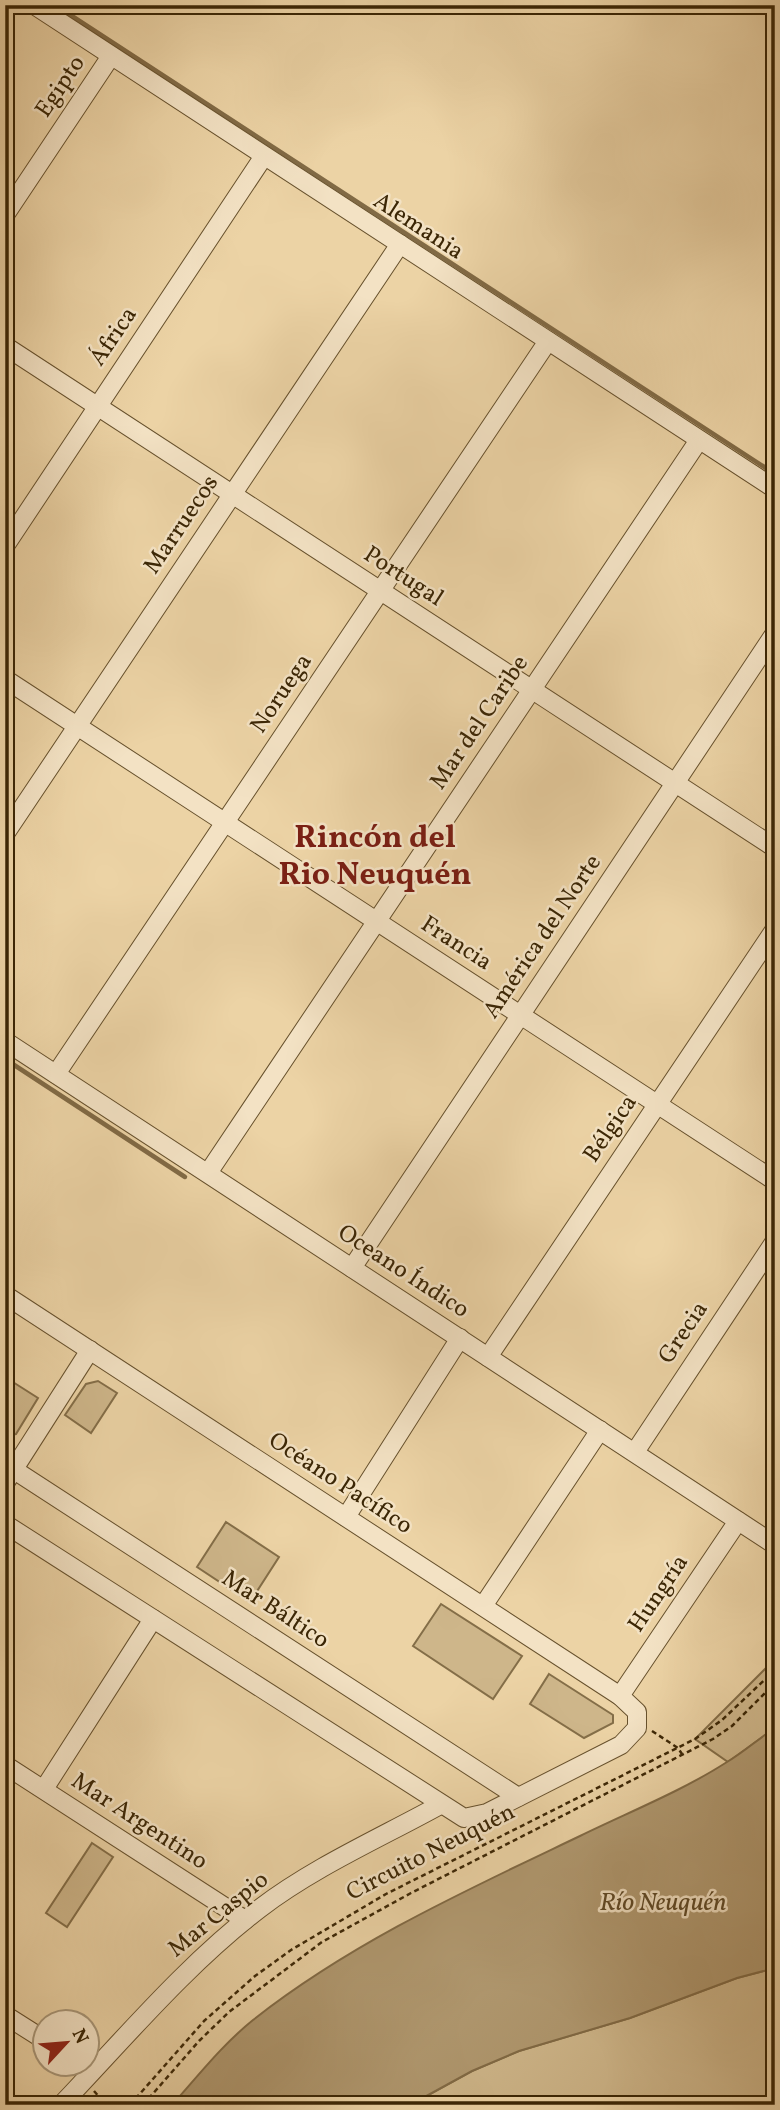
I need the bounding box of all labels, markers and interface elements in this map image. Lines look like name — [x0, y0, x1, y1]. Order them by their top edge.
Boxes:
street label: Egipto — [28, 49, 94, 125]
street label: Alemania — [366, 185, 470, 269]
street label: África — [82, 301, 146, 373]
street label: Marruecos — [136, 469, 228, 581]
street label: Portugal — [356, 538, 450, 616]
street label: Noruega — [243, 647, 321, 741]
street label: Mar del Caribe — [422, 649, 538, 797]
district label: Rincón del Rio Neuquén — [278, 817, 472, 898]
street label: América del Norte — [475, 848, 611, 1026]
street label: Francia — [414, 908, 498, 980]
street label: Bélgica — [576, 1088, 646, 1170]
street label: Oceano Índico — [331, 1217, 475, 1327]
street label: Grecia — [651, 1295, 717, 1371]
street label: Océano Pacífico — [261, 1425, 419, 1543]
street label: Hungría — [620, 1548, 698, 1640]
street label: Mar Báltico — [214, 1562, 336, 1658]
street label: Mar Argentino — [64, 1765, 214, 1879]
street label: Circuito Neuquén — [341, 1796, 521, 1910]
street label: Mar Caspio — [161, 1864, 277, 1966]
water label: Río Neuquén — [599, 1885, 727, 1921]
north arrow — [32, 2008, 102, 2078]
text: N — [65, 2025, 94, 2049]

